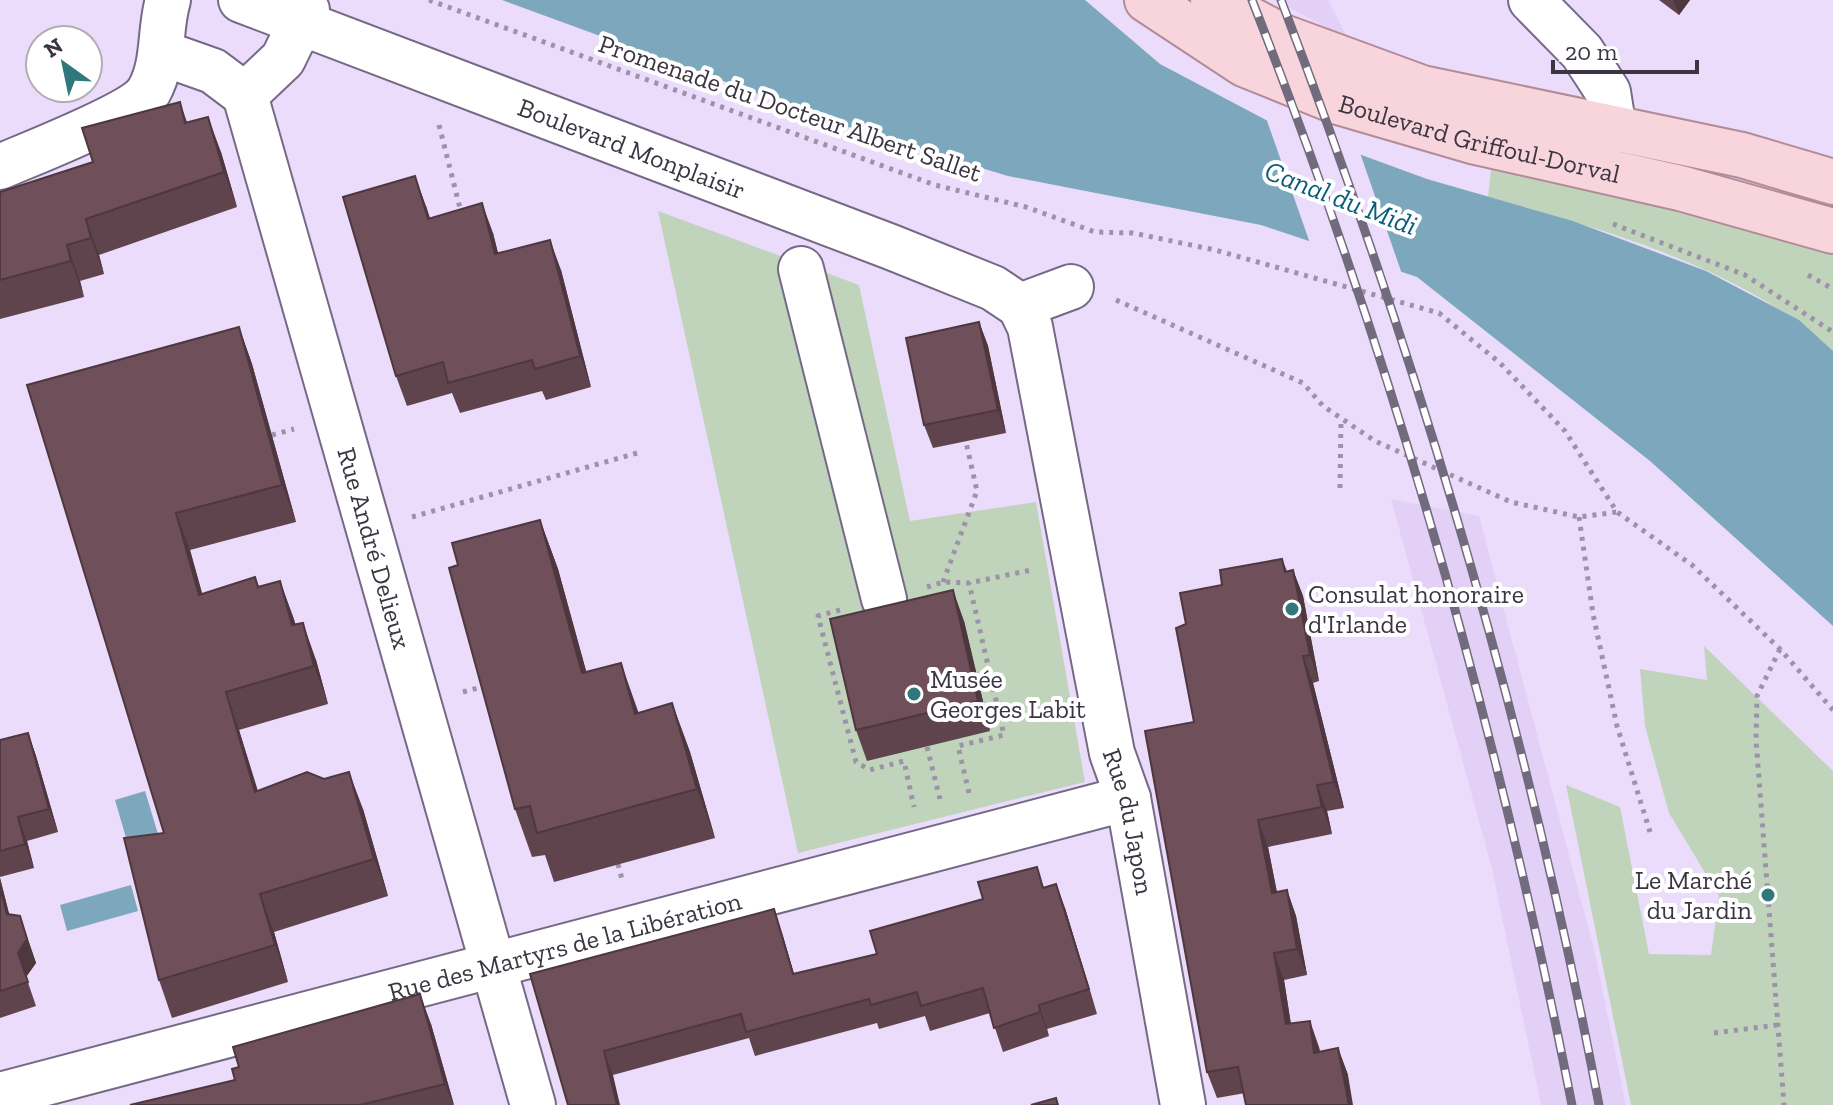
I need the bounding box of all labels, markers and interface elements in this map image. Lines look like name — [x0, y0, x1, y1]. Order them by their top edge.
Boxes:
north arrow — [24, 24, 104, 104]
scale bar — [1553, 24, 1697, 74]
street label: Promenade du Docteur Albert Sallet — [594, 27, 986, 189]
text: N — [39, 32, 68, 64]
text: 20 m — [1565, 37, 1618, 66]
street label: Boulevard Griffoul-Dorval — [1335, 87, 1623, 190]
street label: Boulevard Monplaisir — [514, 91, 750, 206]
water label: Canal du Midi — [1260, 154, 1422, 242]
street label: Rue André Delieux — [330, 444, 418, 652]
place label: Consulat honoraire d'Irlande — [1308, 578, 1524, 640]
marker: Consulat honoraire d'Irlande — [1283, 600, 1301, 618]
place label: Musée Georges Labit — [930, 663, 1086, 725]
marker: Musée Georges Labit — [905, 685, 923, 703]
street label: Rue du Japon — [1096, 744, 1161, 897]
place label: Le Marché du Jardin — [1635, 864, 1752, 926]
street label: Rue des Martyrs de la Libération — [385, 884, 745, 1008]
marker: Le Marché du Jardin — [1759, 886, 1777, 904]

